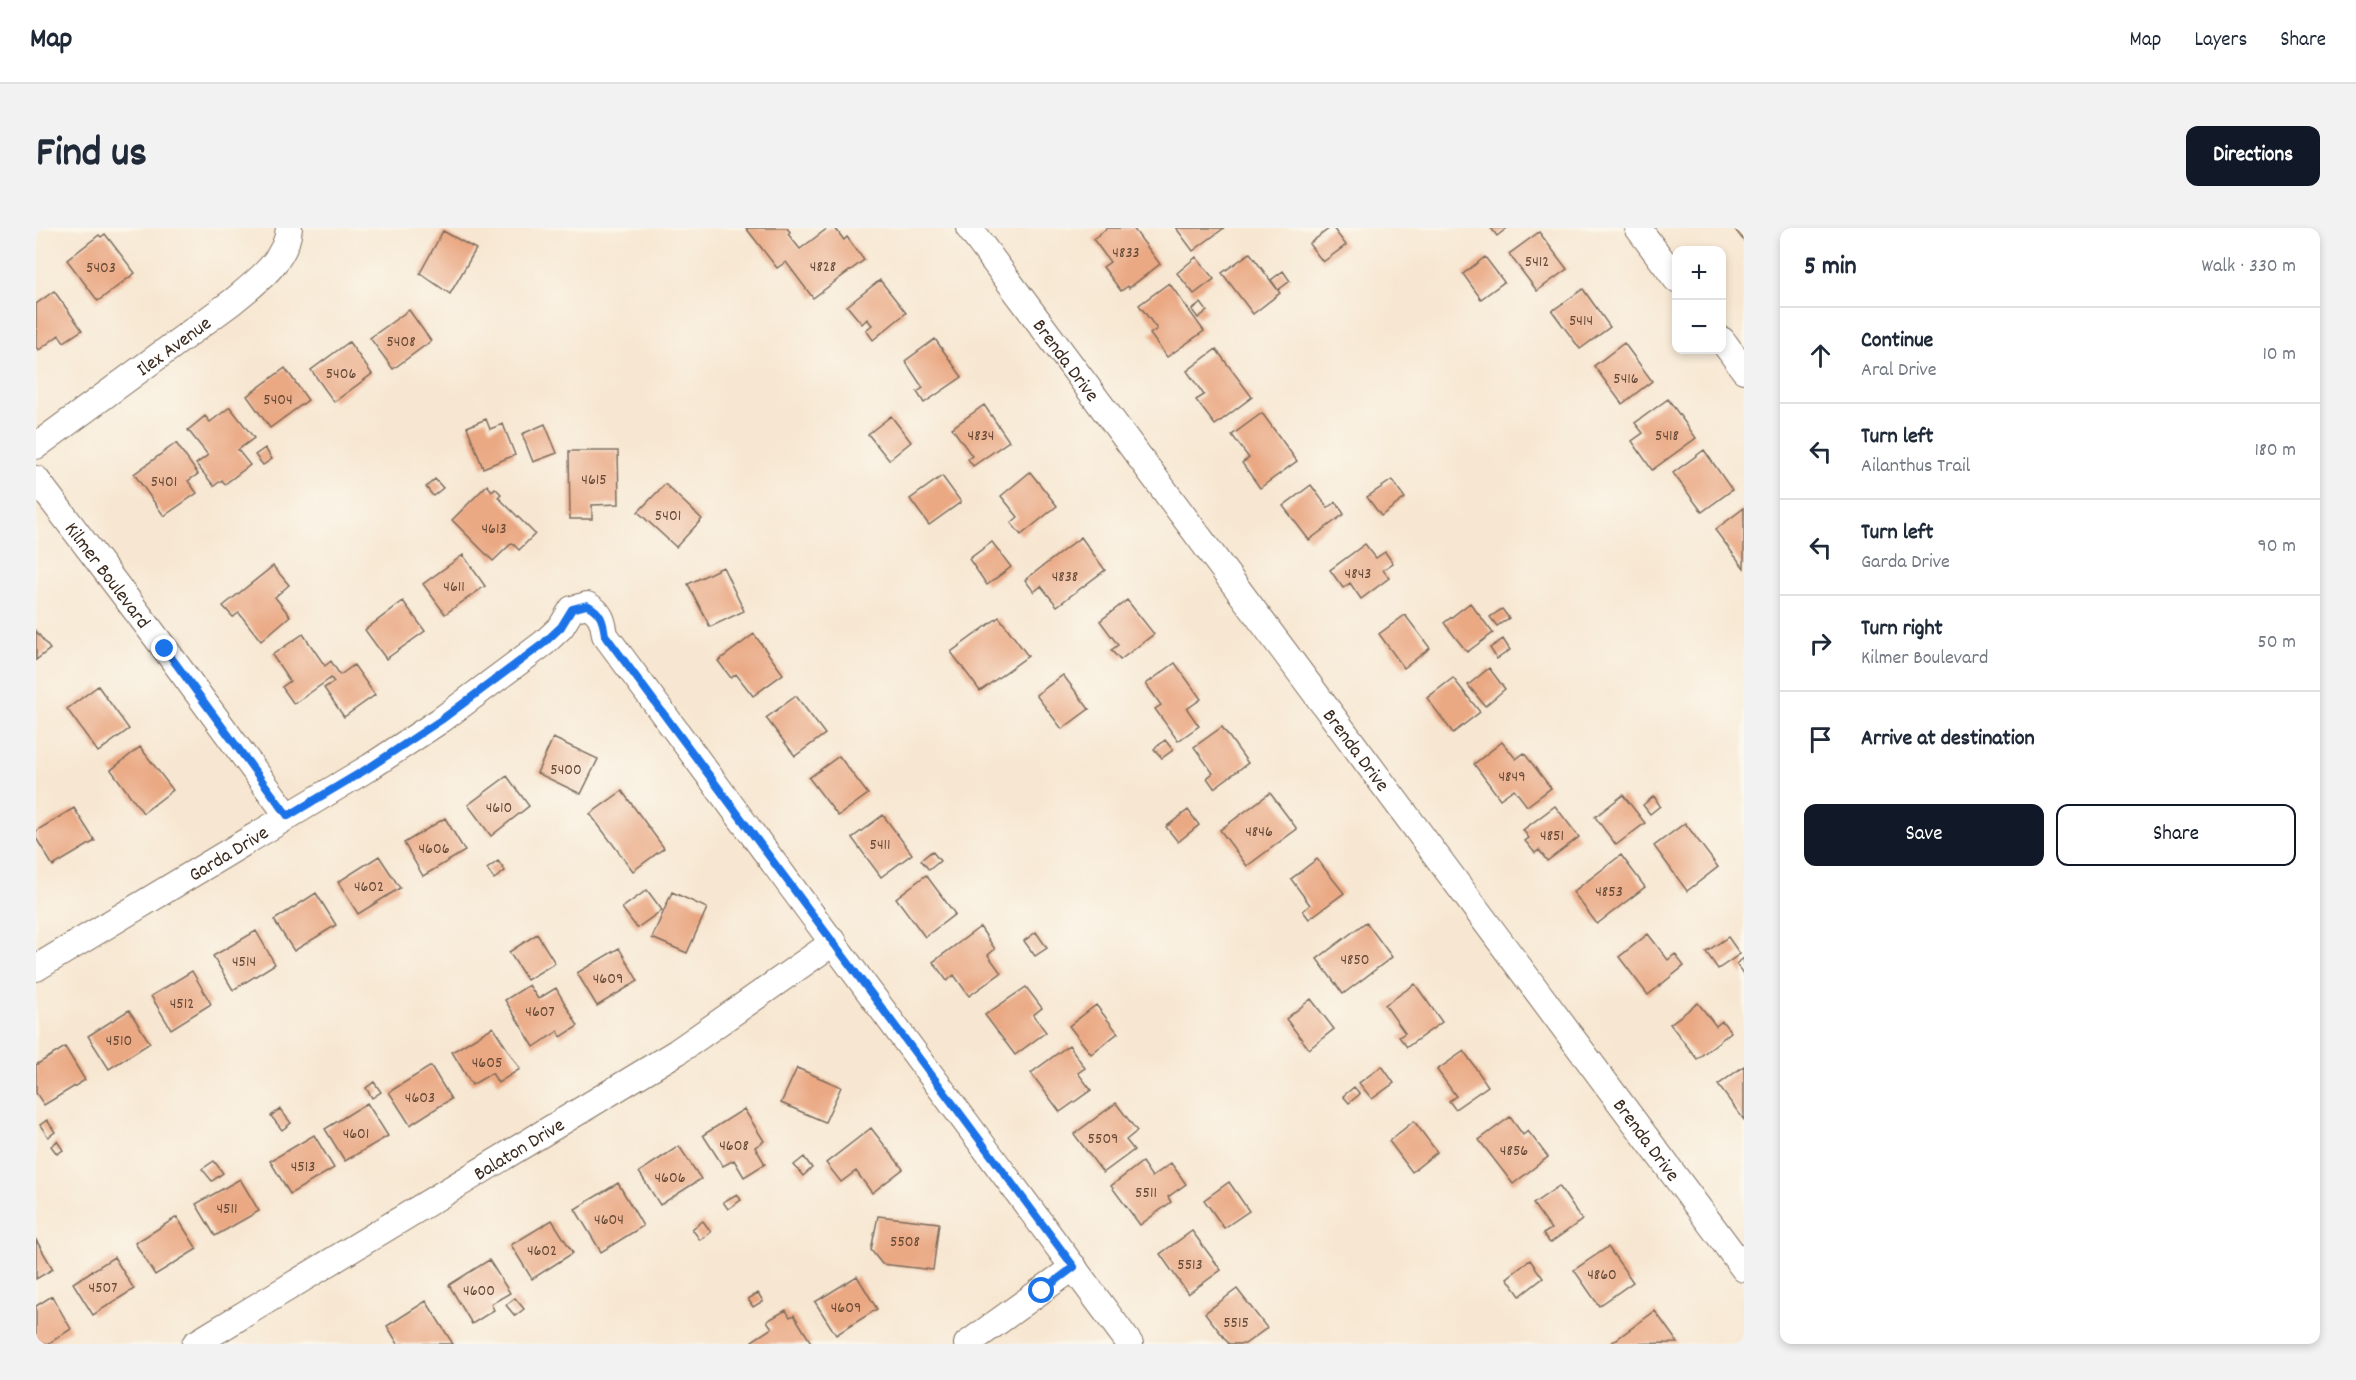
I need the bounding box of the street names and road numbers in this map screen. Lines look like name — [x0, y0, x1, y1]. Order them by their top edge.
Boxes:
street label: Ilex Avenue — [132, 311, 218, 385]
street label: Brenda Drive — [1024, 314, 1105, 409]
street label: Kilmer Boulevard — [56, 517, 156, 636]
street label: Brenda Drive — [1315, 704, 1395, 799]
street label: Garda Drive — [184, 820, 275, 890]
street label: Brenda Drive — [1605, 1094, 1685, 1188]
street label: Balaton Drive — [469, 1112, 571, 1189]

